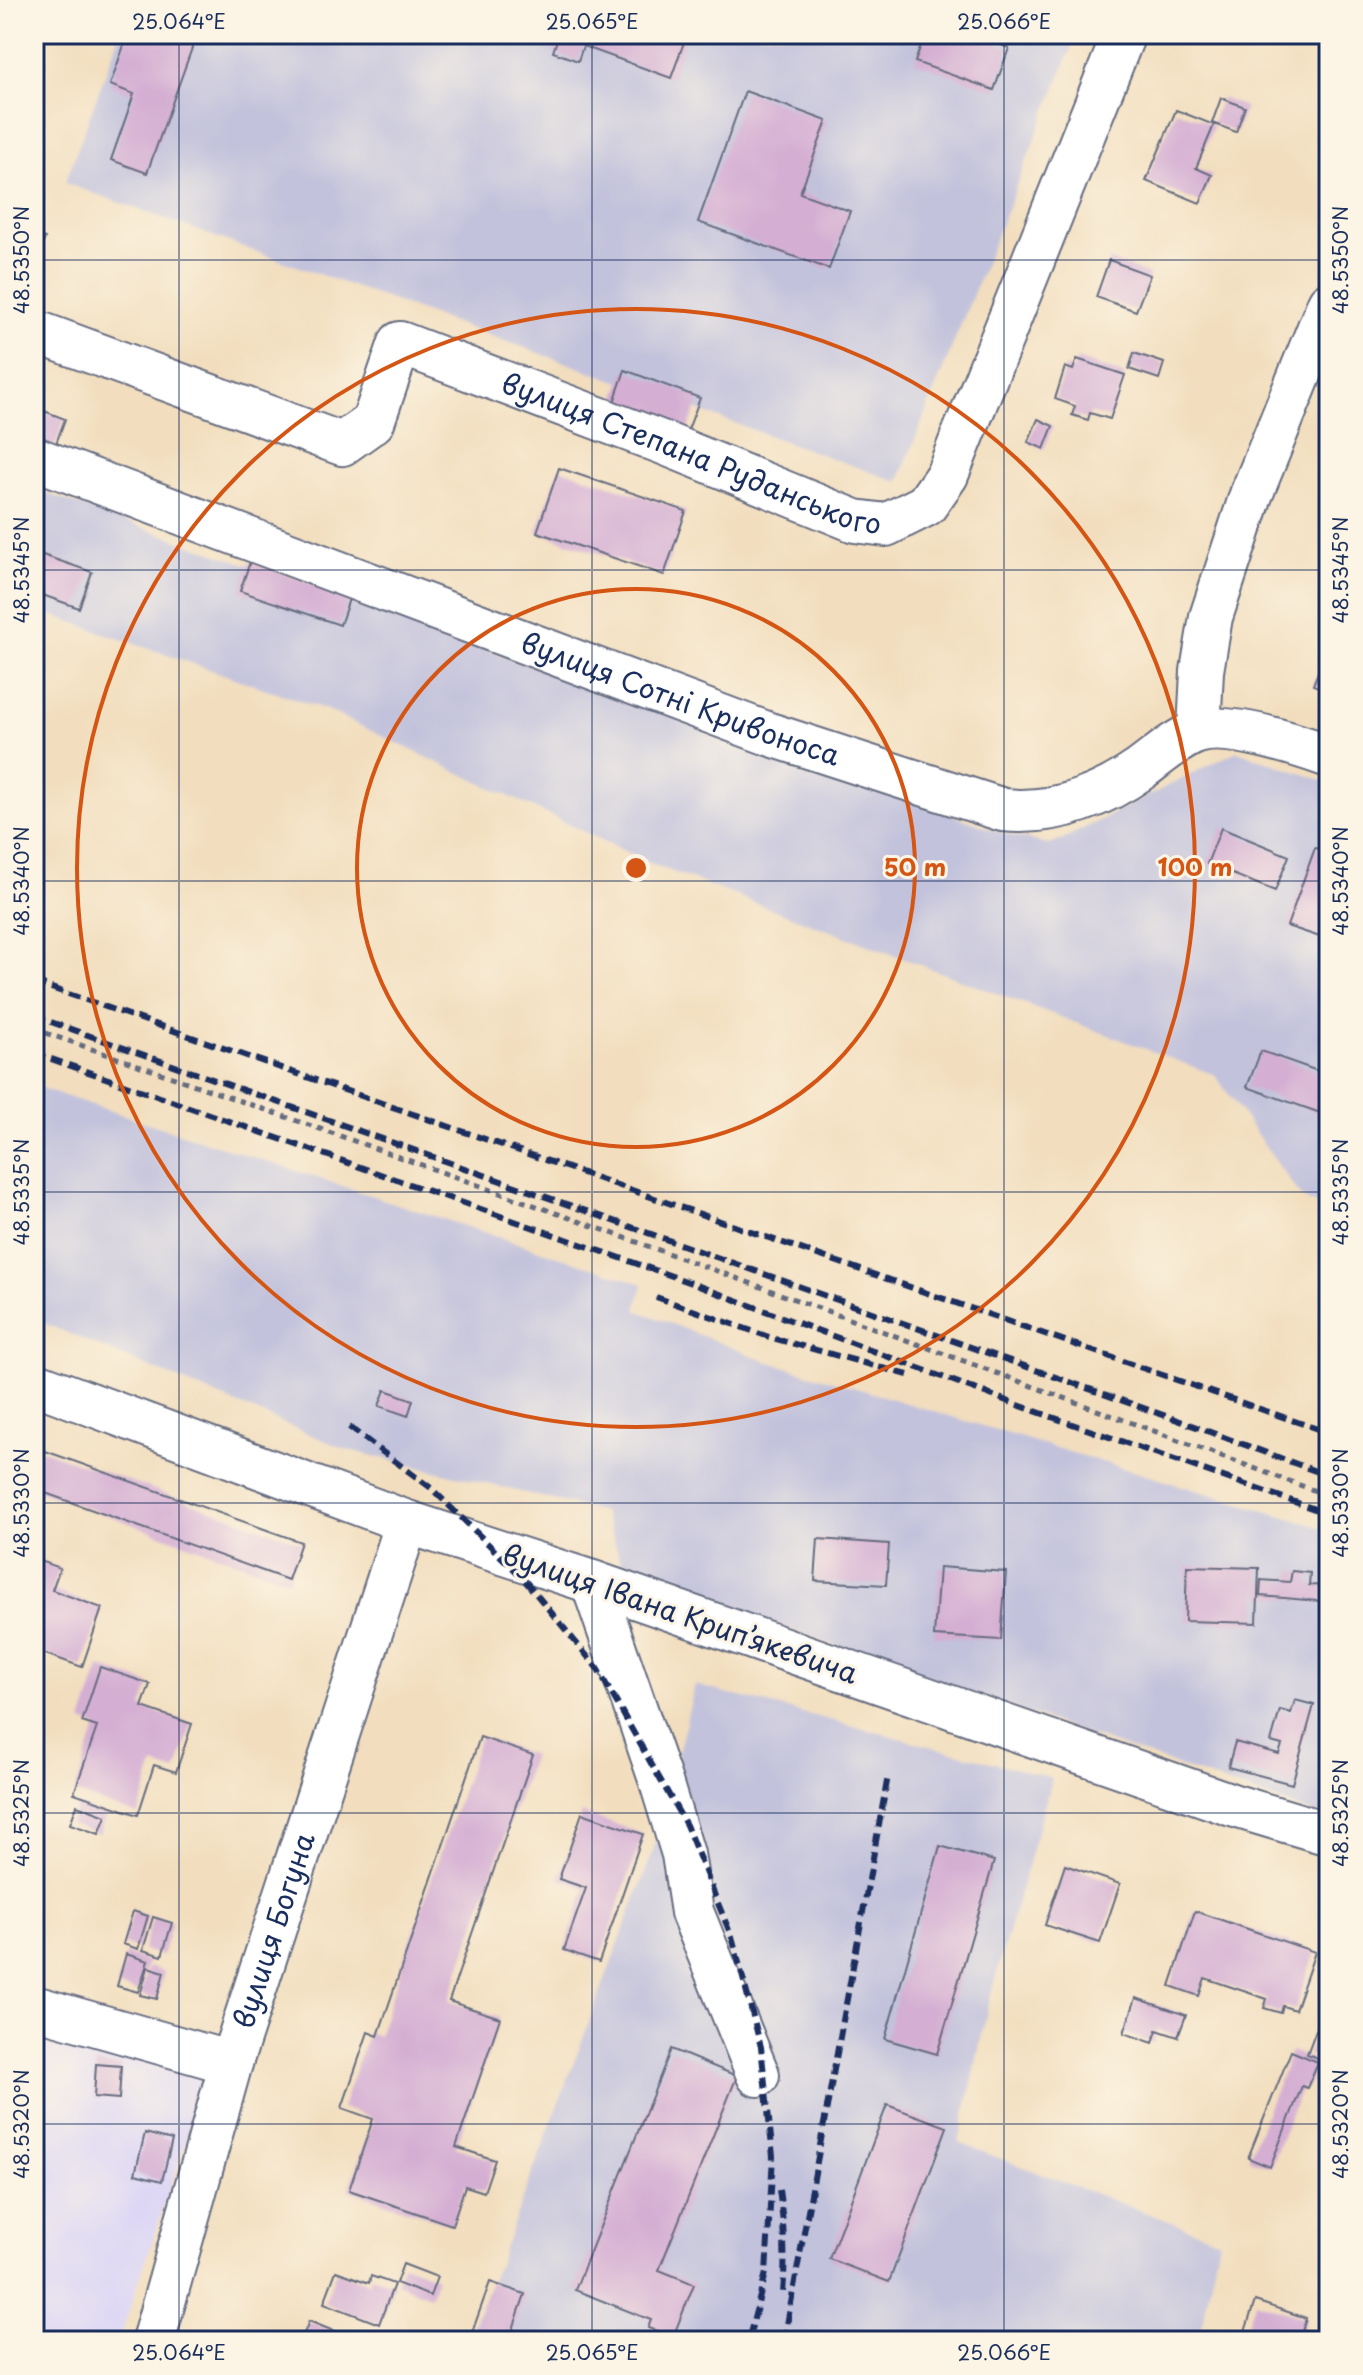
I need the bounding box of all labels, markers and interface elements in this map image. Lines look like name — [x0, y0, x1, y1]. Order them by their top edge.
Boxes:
text: 25.064°E — [132, 6, 226, 36]
text: 25.065°E — [545, 6, 639, 36]
text: 25.066°E — [957, 6, 1051, 36]
text: 48.5350°N — [6, 206, 36, 314]
text: 48.5350°N — [1325, 206, 1355, 314]
street label: вулиця Степана Руданського — [496, 360, 884, 544]
text: 48.5345°N — [6, 516, 36, 624]
text: 48.5345°N — [1325, 516, 1355, 624]
street label: вулиця Сотні Кривоноса — [515, 620, 846, 776]
text: 48.5340°N — [6, 826, 36, 936]
text: 48.5340°N — [1325, 826, 1355, 936]
text: 50 m — [884, 848, 946, 884]
text: 100 m — [1158, 848, 1232, 884]
centre of rings — [622, 854, 650, 882]
text: 48.5335°N — [6, 1138, 36, 1246]
text: 48.5335°N — [1325, 1138, 1355, 1246]
text: 48.5330°N — [6, 1448, 36, 1558]
text: 48.5330°N — [1325, 1448, 1355, 1558]
street label: вулиця Івана Крипʼякевича — [497, 1532, 864, 1694]
text: 48.5325°N — [6, 1759, 36, 1867]
text: 48.5325°N — [1325, 1759, 1355, 1867]
street label: вулиця Богуна — [221, 1826, 325, 2034]
text: 48.5320°N — [6, 2069, 36, 2179]
text: 48.5320°N — [1325, 2069, 1355, 2179]
text: 25.064°E — [132, 2337, 226, 2367]
text: 25.065°E — [545, 2337, 639, 2367]
text: 25.066°E — [957, 2337, 1051, 2367]

